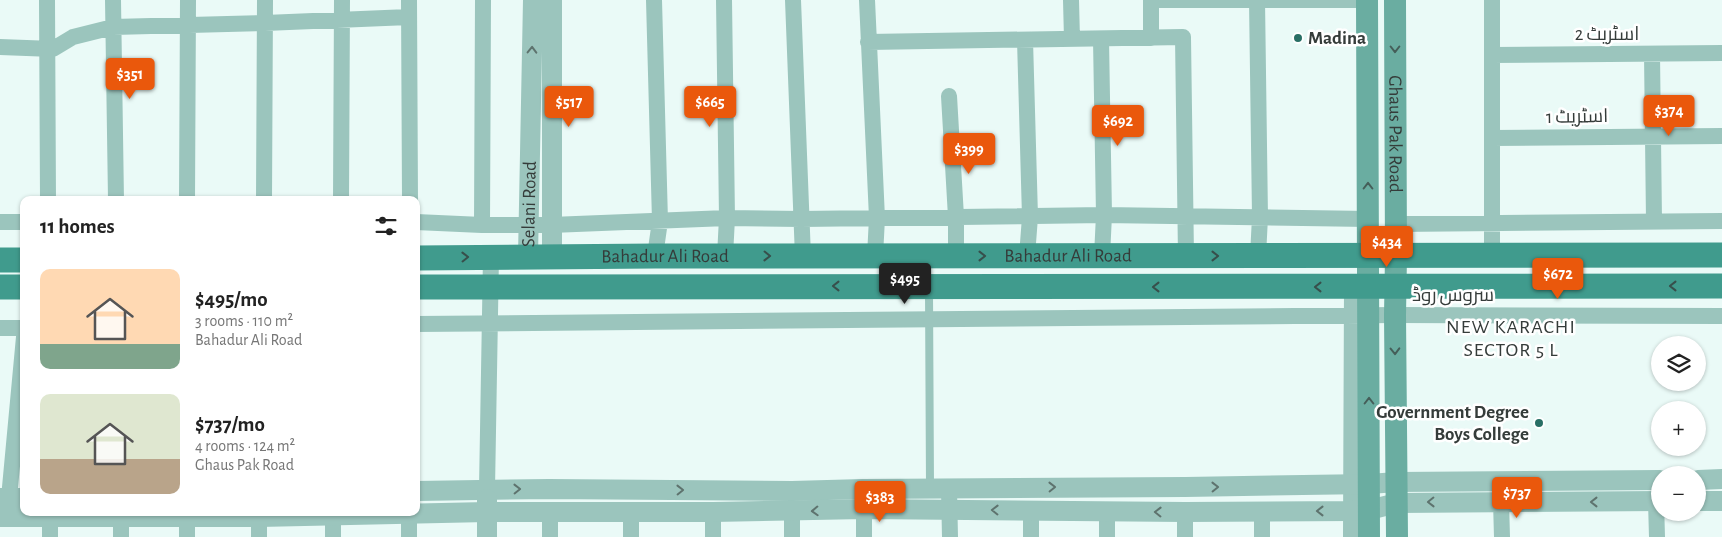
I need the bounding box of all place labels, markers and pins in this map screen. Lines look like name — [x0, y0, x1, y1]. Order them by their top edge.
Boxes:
place label: Madina — [1308, 29, 1366, 48]
marker: Madina — [1292, 32, 1304, 44]
pin: $351 — [100, 58, 160, 100]
pin: $517 — [539, 86, 599, 128]
pin: $665 — [680, 86, 740, 128]
pin: $374 — [1639, 94, 1699, 137]
pin: $692 — [1088, 104, 1148, 147]
pin: $399 — [939, 132, 999, 175]
pin: $434 — [1357, 226, 1417, 268]
pin: $672 — [1528, 258, 1588, 300]
pin: $495 — [875, 262, 935, 305]
place label: Government Degree Boys College — [1376, 403, 1529, 444]
marker: Government Degree Boys College — [1533, 417, 1545, 429]
pin: $737 — [1487, 476, 1547, 519]
pin: $383 — [850, 480, 910, 523]

